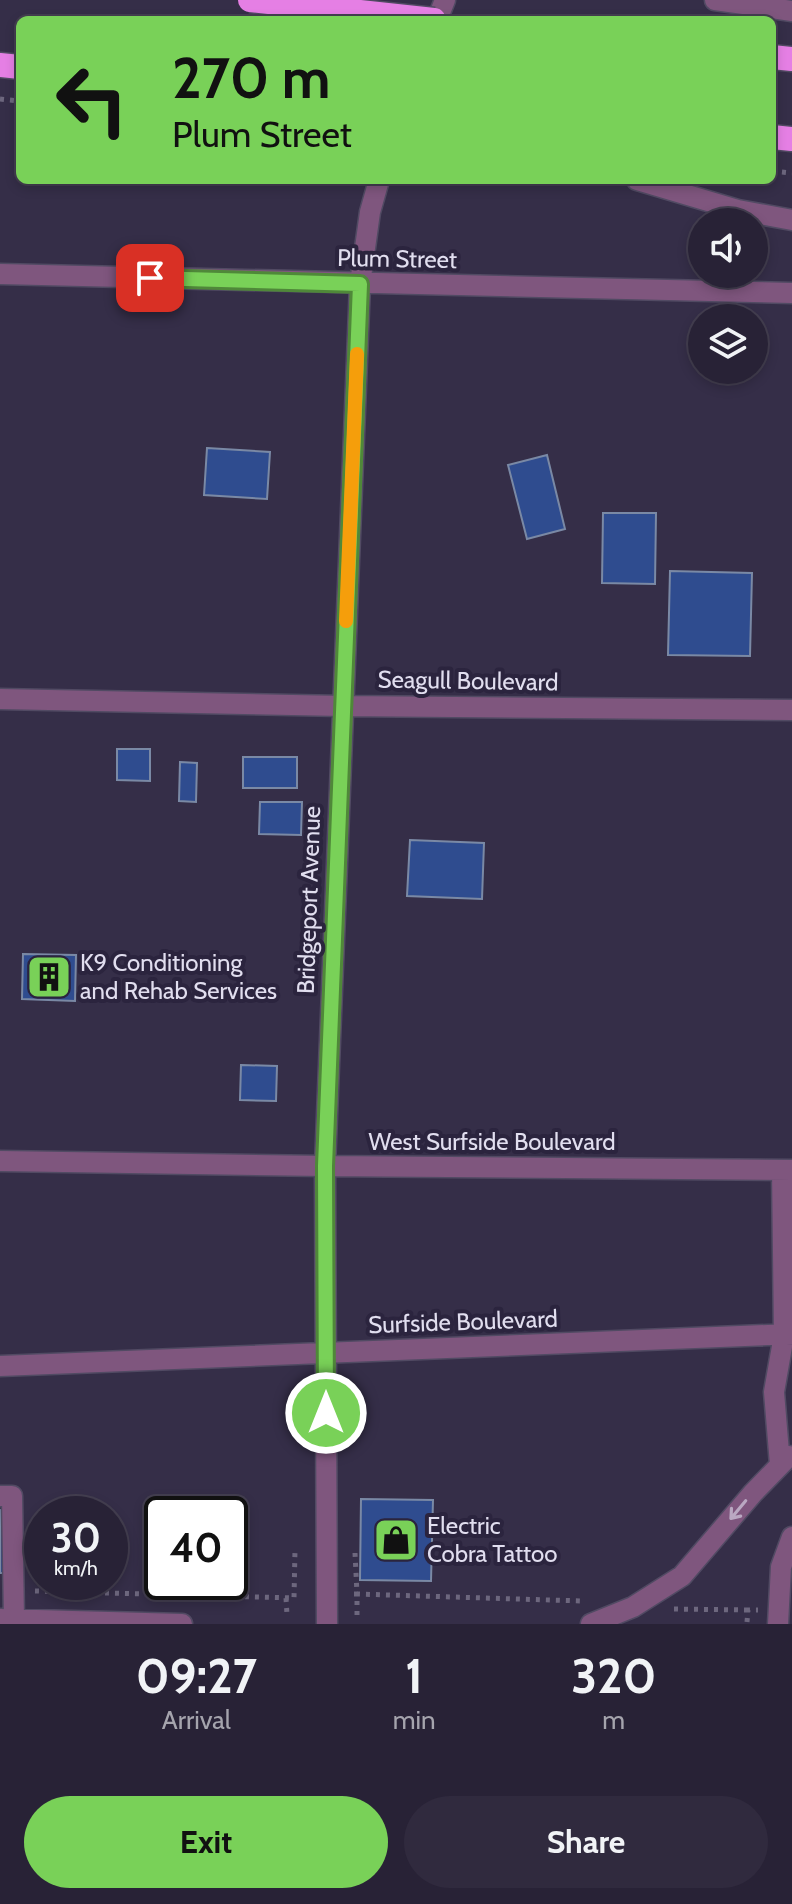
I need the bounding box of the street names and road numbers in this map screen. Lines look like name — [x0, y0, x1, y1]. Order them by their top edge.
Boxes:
street label: Plum Street — [337, 243, 457, 274]
street label: Seagull Boulevard — [377, 664, 559, 697]
street label: Bridgeport Avenue — [291, 805, 326, 995]
street label: West Surfside Boulevard — [368, 1127, 616, 1156]
street label: Surfside Boulevard — [368, 1304, 558, 1339]

